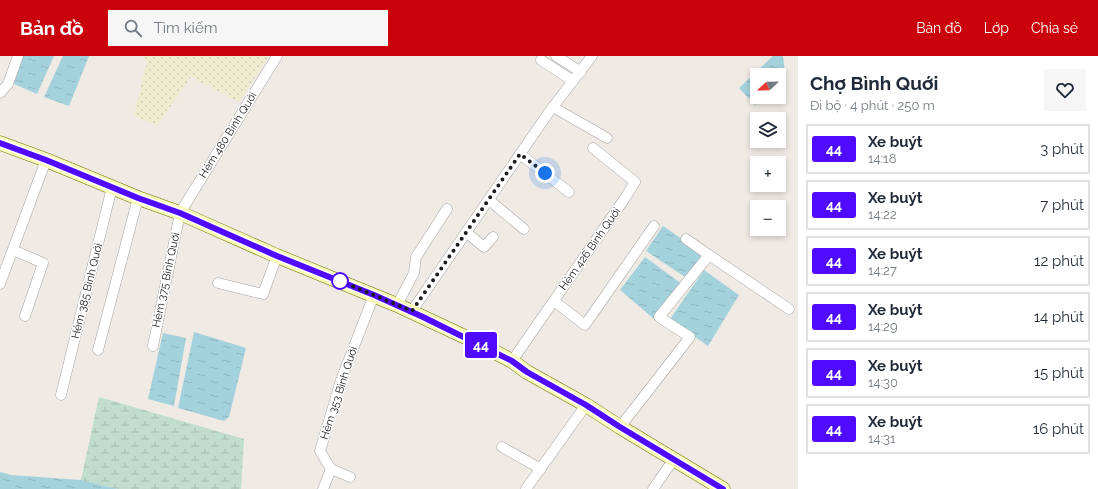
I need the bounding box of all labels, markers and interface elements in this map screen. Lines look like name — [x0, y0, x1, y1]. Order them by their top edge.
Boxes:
search box — [108, 10, 388, 46]
text: Bản đồ — [20, 17, 84, 39]
icon: search — [122, 17, 144, 39]
text: Tìm kiếm — [154, 19, 217, 37]
text: Bản đồ — [916, 20, 962, 36]
text: Lớp — [984, 20, 1009, 36]
text: Chia sẻ — [1031, 20, 1078, 36]
north arrow — [750, 68, 786, 104]
map controls — [750, 68, 786, 236]
button: heart — [1044, 69, 1086, 111]
text: Chợ Bình Quới — [810, 72, 938, 94]
street label: Hẻm 480 Bình Quới — [196, 90, 260, 180]
text: Đi bộ · 4 phút · 250 m — [810, 98, 935, 113]
button: layers — [750, 112, 786, 148]
text: Xe buýt — [868, 133, 922, 151]
text: 3 phút — [1040, 140, 1084, 158]
text: 44 — [826, 141, 842, 157]
text: 14:18 — [868, 151, 896, 166]
button: + — [750, 156, 786, 192]
your location — [535, 163, 555, 183]
text: Xe buýt — [868, 189, 922, 207]
text: 7 phút — [1040, 196, 1084, 214]
text: 44 — [826, 197, 842, 213]
button: − — [750, 200, 786, 236]
street label: Hẻm 426 Bình Quới — [557, 205, 623, 293]
text: 14:22 — [868, 207, 897, 222]
street label: Hẻm 375 Bình Quới — [150, 231, 182, 329]
street label: Hẻm 385 Bình Quới — [69, 242, 105, 340]
text: Xe buýt — [868, 245, 922, 263]
text: 12 phút — [1034, 252, 1084, 270]
text: 44 — [826, 253, 842, 269]
text: 14:27 — [868, 263, 897, 278]
unlabelled marker — [331, 272, 349, 290]
text: Xe buýt — [868, 301, 922, 319]
text: 14 phút — [1034, 308, 1084, 326]
text: 44 — [826, 309, 842, 325]
text: 14:29 — [868, 319, 898, 334]
line badge: 44 — [463, 332, 499, 358]
text: 44 — [473, 337, 489, 353]
street label: Hẻm 353 Bình Quới — [318, 345, 360, 441]
text: Xe buýt — [868, 357, 922, 375]
text: 15 phút — [1034, 364, 1084, 382]
text: 44 — [826, 365, 842, 381]
text: 14:30 — [868, 375, 898, 390]
text: Xe buýt — [868, 413, 922, 431]
text: 16 phút — [1033, 420, 1084, 438]
text: 44 — [826, 421, 842, 437]
text: 14:31 — [868, 431, 896, 446]

